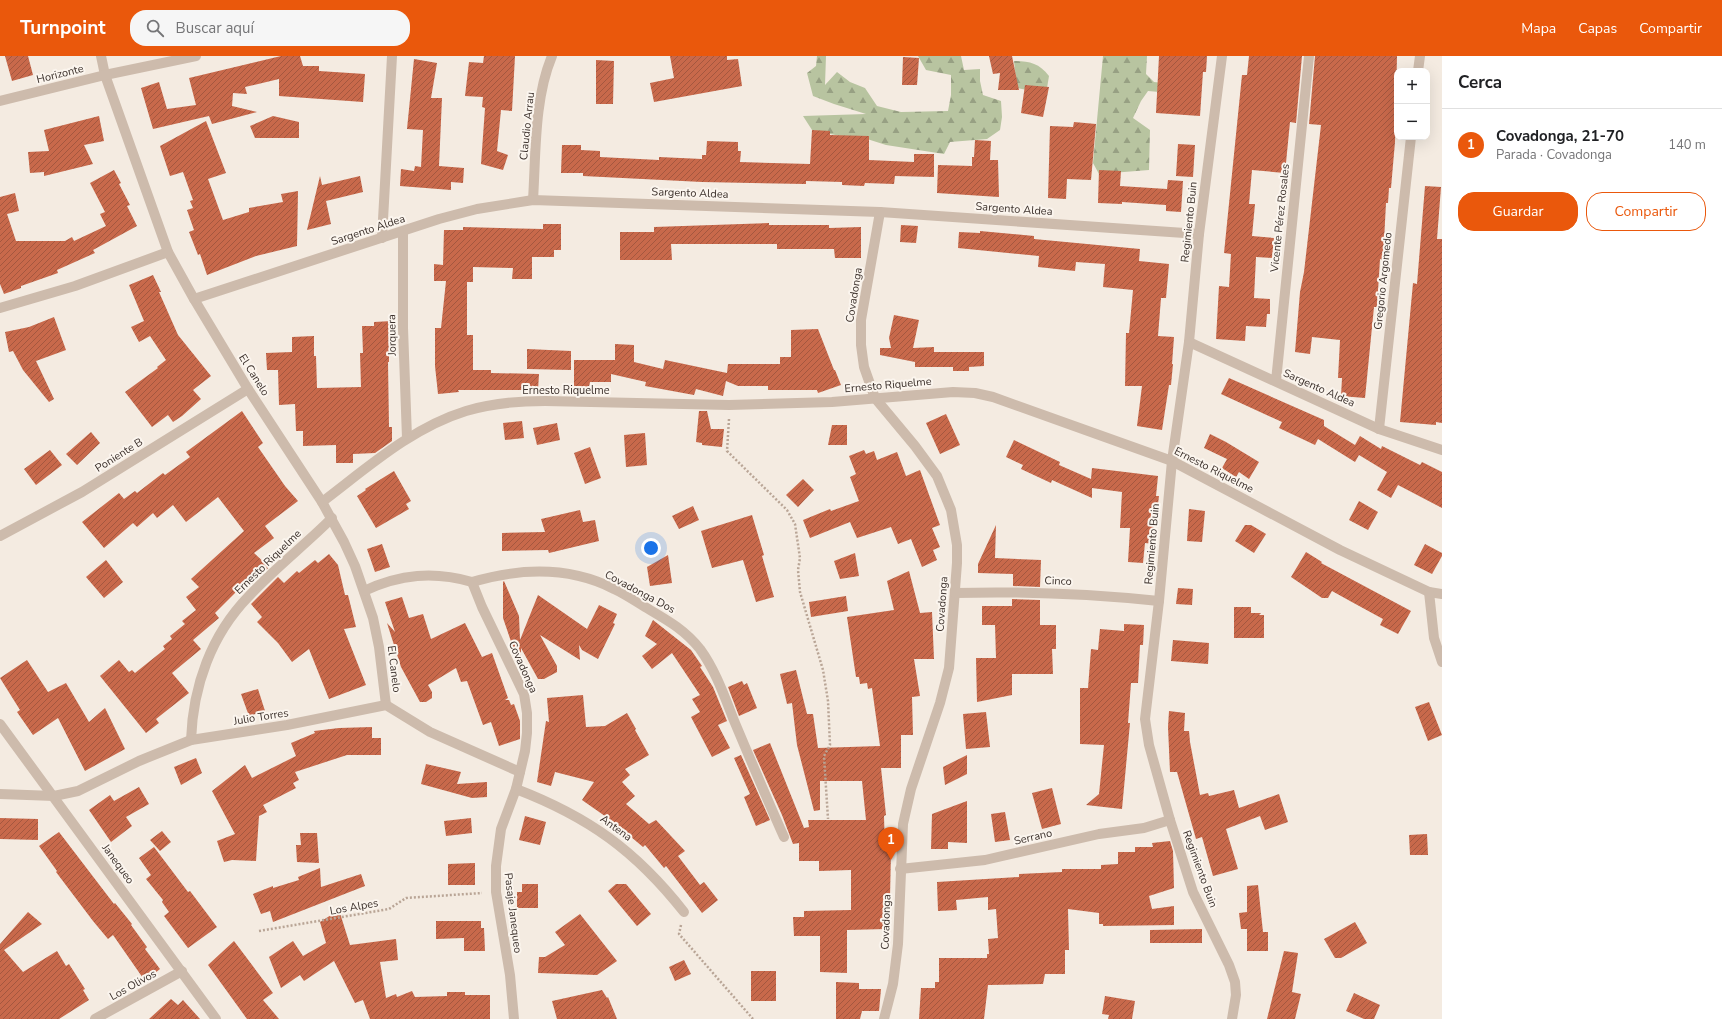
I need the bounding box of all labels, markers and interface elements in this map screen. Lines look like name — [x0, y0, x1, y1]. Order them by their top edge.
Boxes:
search box — [130, 10, 410, 46]
text: Turnpoint — [20, 15, 106, 41]
icon: search — [144, 17, 166, 39]
text: Buscar aquí — [176, 18, 254, 38]
text: Mapa — [1521, 19, 1556, 38]
text: Capas — [1578, 19, 1617, 38]
text: Compartir — [1639, 19, 1702, 38]
street label: Horizonte — [35, 61, 85, 87]
map controls — [1394, 68, 1430, 140]
button: + — [1394, 68, 1430, 104]
text: Cerca — [1458, 71, 1502, 94]
street label: Claudio Arrau — [516, 91, 538, 161]
button: − — [1394, 104, 1430, 140]
text: Covadonga, 21-70 — [1496, 126, 1624, 146]
text: 1 — [1467, 136, 1475, 154]
text: 140 m — [1668, 136, 1706, 154]
text: Parada · Covadonga — [1496, 146, 1612, 164]
street label: Vicente Pérez Rosales — [1267, 163, 1293, 274]
street label: Regimiento Buin — [1177, 181, 1201, 263]
street label: Sargento Aldea — [651, 184, 729, 202]
button: Guardar — [1458, 192, 1578, 231]
button: Compartir — [1586, 192, 1706, 231]
street label: Sargento Aldea — [975, 199, 1053, 219]
street label: Sargento Aldea — [329, 211, 407, 249]
street label: Gregorio Argomedo — [1370, 232, 1396, 330]
street label: Covadonga — [842, 266, 866, 324]
street label: Jorquera — [384, 314, 400, 357]
street label: El Canelo — [235, 351, 273, 399]
street label: Sargento Aldea — [1281, 365, 1357, 411]
street label: Ernesto Riquelme — [844, 374, 932, 396]
street label: Ernesto Riquelme — [522, 383, 610, 398]
street label: Poniente B — [92, 434, 146, 476]
street label: Ernesto Riquelme — [1172, 444, 1256, 497]
street label: Regimiento Buin — [1141, 503, 1163, 585]
street label: Ernesto Riquelme — [231, 526, 305, 598]
your location — [641, 538, 661, 558]
street label: Covadonga Dos — [602, 567, 678, 617]
street label: Cinco — [1044, 573, 1072, 589]
street label: Covadonga — [933, 576, 951, 632]
street label: Covadonga — [505, 639, 541, 696]
street label: El Canelo — [384, 645, 404, 693]
street label: Julio Torres — [232, 705, 290, 729]
street label: Antena — [597, 811, 635, 845]
street label: Serrano — [1012, 825, 1054, 849]
pin: 1 — [878, 827, 904, 860]
street label: Regimiento Buin — [1179, 828, 1221, 910]
street label: Janequeo — [98, 840, 138, 887]
street label: Pasaje Janequeo — [501, 872, 525, 954]
street label: Covadonga — [878, 894, 894, 950]
street label: Los Alpes — [329, 895, 379, 919]
street label: Los Olivos — [107, 966, 159, 1004]

